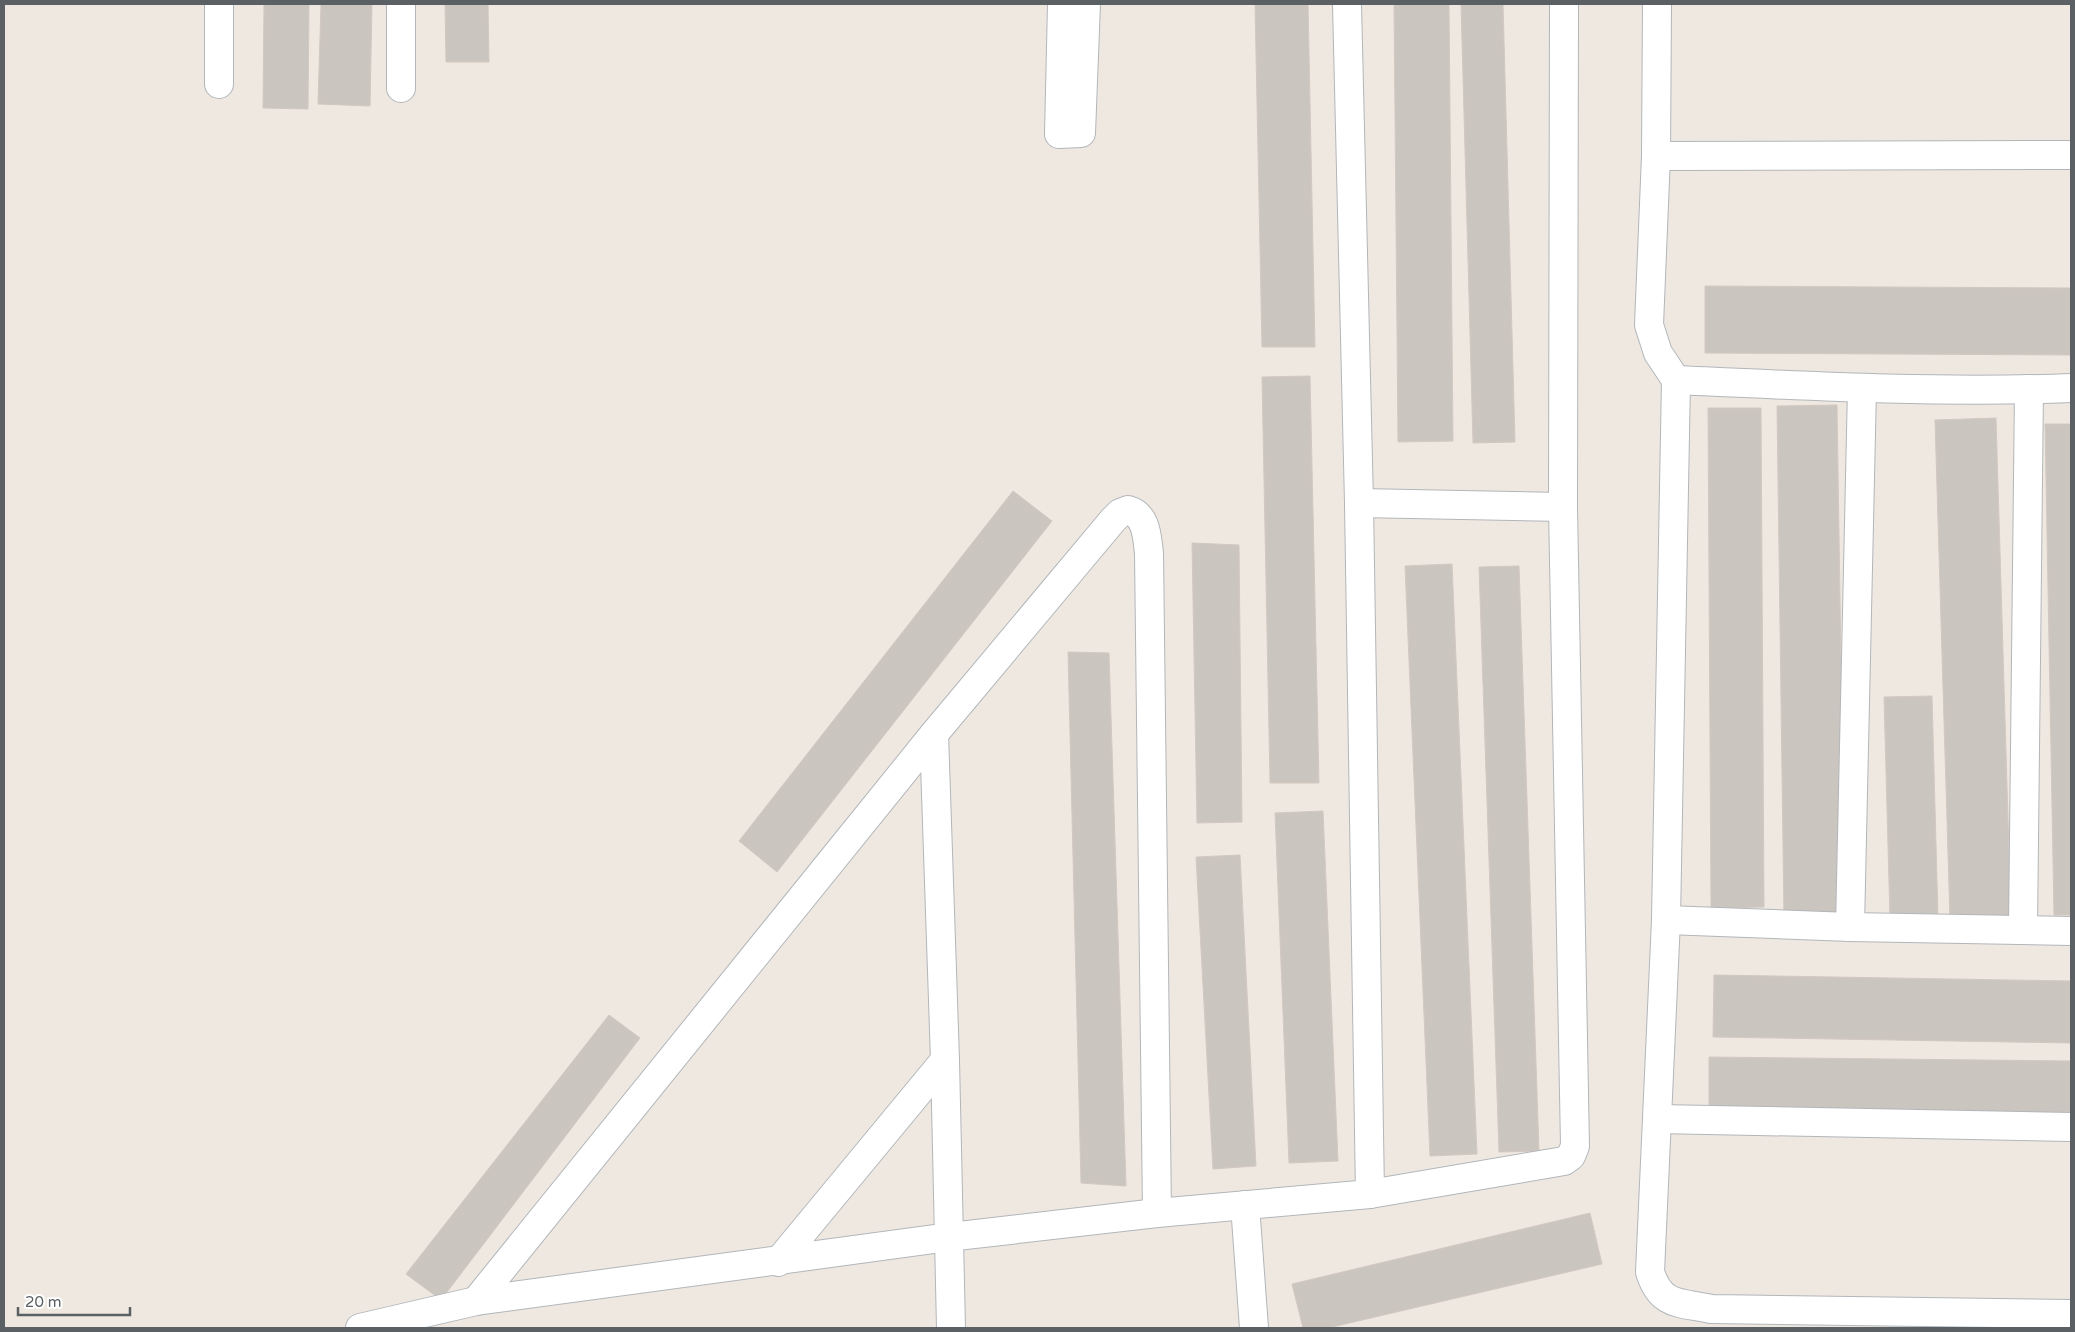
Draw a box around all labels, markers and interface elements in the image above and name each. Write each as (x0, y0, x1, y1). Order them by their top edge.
scale bar (18, 1284, 130, 1316)
text: 20 m (25, 1293, 62, 1311)

